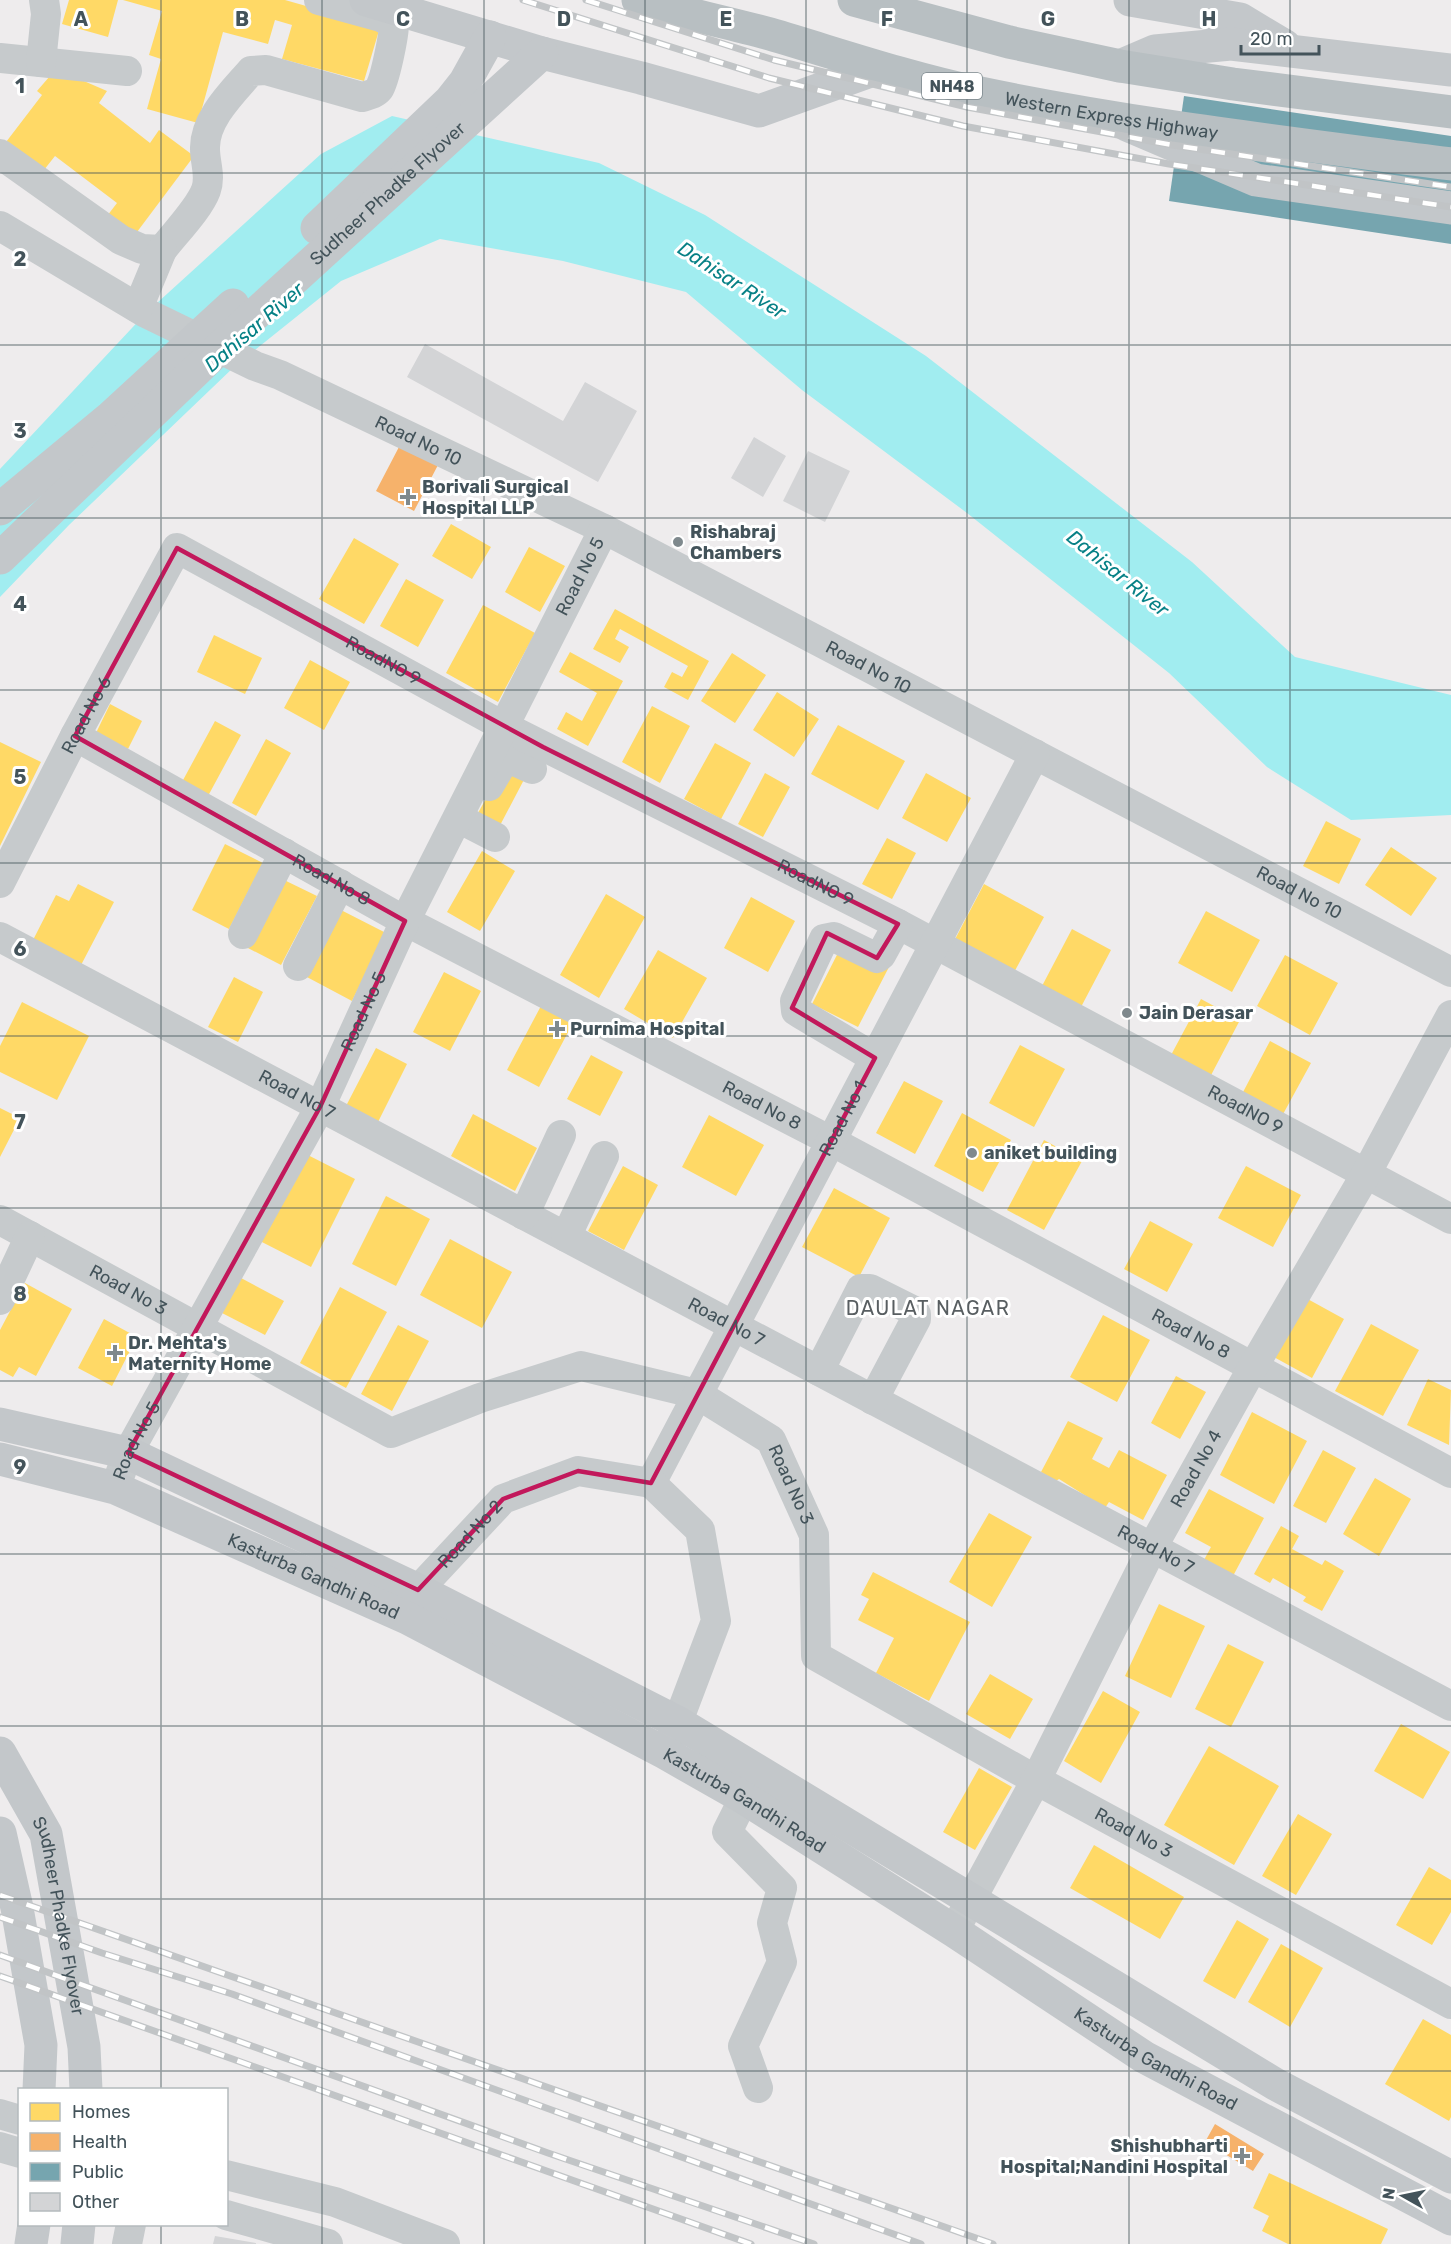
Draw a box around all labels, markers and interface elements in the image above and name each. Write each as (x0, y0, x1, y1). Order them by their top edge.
text: A (74, 7, 89, 31)
text: B (235, 7, 249, 31)
text: C (396, 7, 410, 31)
text: D (557, 7, 571, 31)
text: E (720, 7, 732, 31)
text: F (881, 7, 893, 31)
text: G (1041, 7, 1055, 31)
text: H (1202, 7, 1216, 31)
scale bar (1241, 18, 1319, 56)
text: 20 m (1250, 28, 1292, 50)
road number: NH48 (922, 73, 982, 99)
text: 1 (15, 74, 25, 98)
street label: Western Express Highway (1003, 87, 1220, 144)
street label: Sudheer Phadke Flyover (305, 117, 470, 270)
water label: Dahisar River (673, 236, 792, 325)
text: 2 (14, 247, 27, 271)
water label: Dahisar River (199, 276, 310, 377)
street label: Road No 10 (371, 411, 465, 471)
text: 3 (13, 419, 27, 443)
place label: Borivali Surgical Hospital LLP (422, 476, 569, 519)
marker: Borivali Surgical Hospital LLP (399, 488, 417, 506)
place label: Rishabraj Chambers (690, 521, 782, 564)
water label: Dahisar River (1062, 525, 1175, 622)
street label: Road No 5 (551, 533, 609, 619)
marker: Rishabraj Chambers (671, 535, 685, 549)
text: 4 (13, 592, 27, 616)
street label: RoadNO 9 (342, 631, 425, 690)
street label: Road No 10 (822, 636, 915, 699)
street label: Road No 6 (57, 672, 116, 758)
text: 5 (14, 765, 27, 789)
street label: Road No 8 (289, 849, 374, 910)
street label: RoadNO 9 (774, 854, 857, 911)
street label: Road No 10 (1253, 861, 1346, 924)
text: 6 (13, 937, 27, 961)
street label: Road No 5 (336, 968, 391, 1055)
place label: Jain Derasar (1139, 1002, 1253, 1024)
marker: Jain Derasar (1120, 1006, 1134, 1020)
place label: Purnima Hospital (570, 1018, 725, 1040)
marker: Purnima Hospital (548, 1020, 566, 1038)
street label: Road No 7 (255, 1065, 339, 1124)
street label: Road No 8 (719, 1076, 805, 1135)
street label: Road No 1 (814, 1077, 872, 1160)
street label: RoadNO 9 (1204, 1080, 1287, 1138)
text: 7 (14, 1110, 26, 1134)
place label: aniket building (984, 1142, 1117, 1164)
marker: aniket building (965, 1146, 979, 1160)
street label: Road No 3 (86, 1260, 171, 1320)
text: 8 (13, 1282, 27, 1306)
street label: Road No 7 (684, 1293, 768, 1351)
district label: DAULAT NAGAR (846, 1296, 1010, 1320)
street label: Road No 8 (1148, 1304, 1234, 1364)
place label: Dr. Mehta's Maternity Home (128, 1332, 272, 1375)
marker: Dr. Mehta's Maternity Home (106, 1344, 124, 1362)
street label: Road No 5 (108, 1398, 165, 1483)
street label: Road No 4 (1166, 1426, 1227, 1511)
street label: Road No 3 (763, 1441, 819, 1528)
text: 9 (14, 1455, 27, 1479)
street label: Road No 2 (433, 1496, 507, 1573)
street label: Road No 7 (1114, 1520, 1198, 1579)
street label: Kasturba Gandhi Road (224, 1529, 403, 1624)
street label: Kasturba Gandhi Road (659, 1743, 830, 1858)
street label: Road No 3 (1091, 1803, 1176, 1863)
street label: Sudheer Phadke Flyover (27, 1813, 89, 2017)
street label: Kasturba Gandhi Road (1070, 2003, 1241, 2115)
legend (18, 2088, 228, 2226)
text: Homes (72, 2101, 130, 2123)
text: Health (72, 2131, 127, 2153)
place label: Shishubharti Hospital;Nandini Hospital (1000, 2135, 1228, 2178)
marker: Shishubharti Hospital;Nandini Hospital (1233, 2147, 1251, 2165)
text: Public (72, 2161, 124, 2183)
north arrow (1373, 2166, 1433, 2226)
text: N (1378, 2187, 1399, 2201)
text: Other (72, 2191, 119, 2213)

